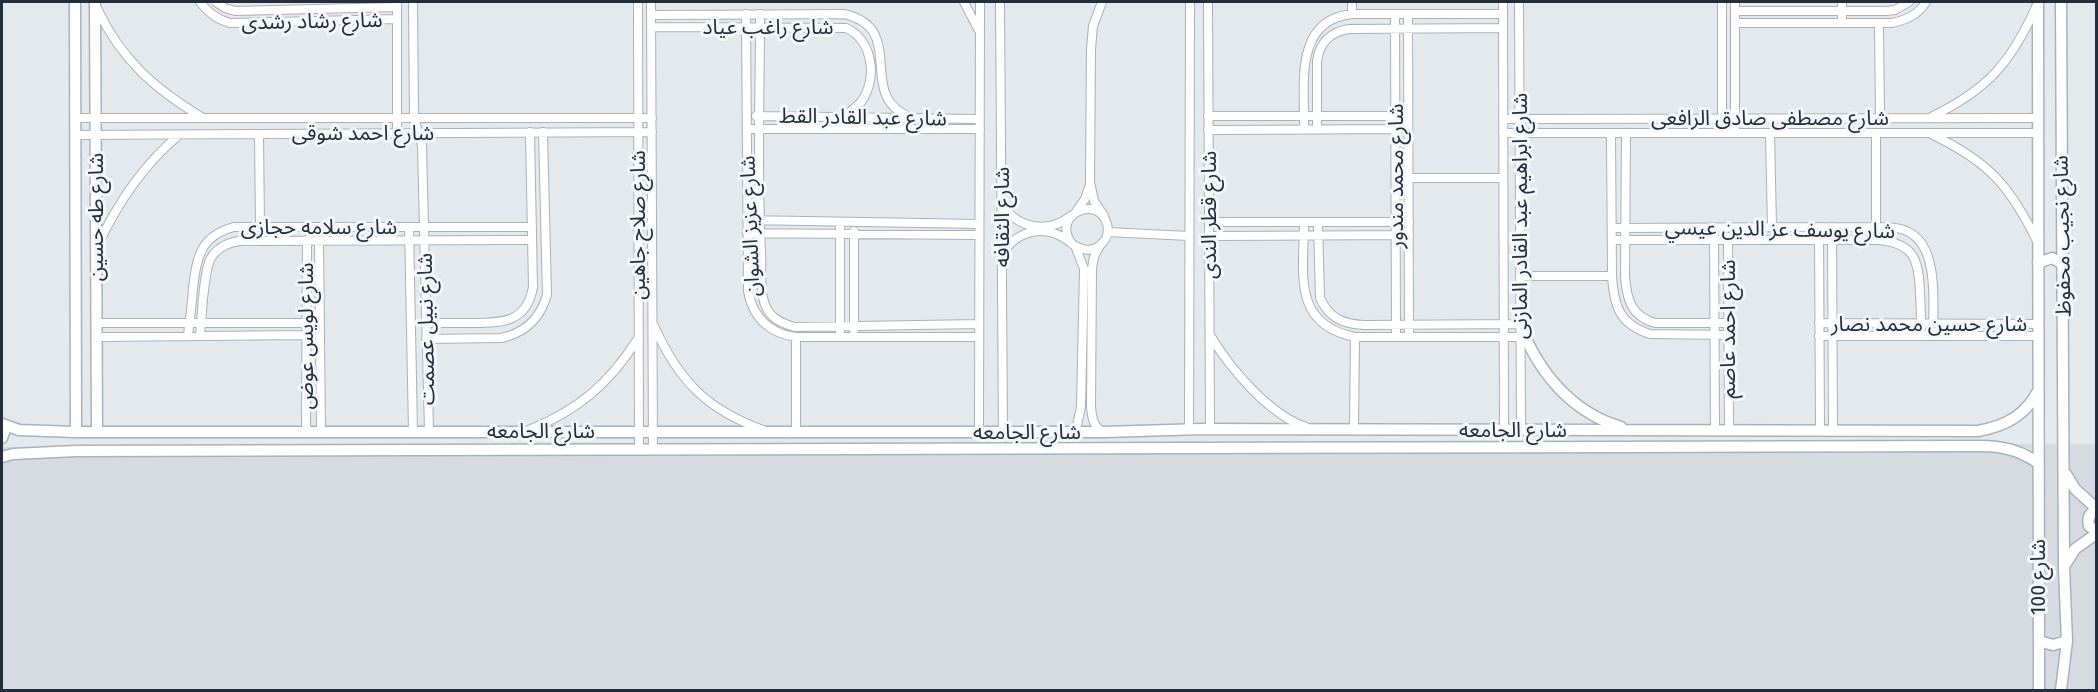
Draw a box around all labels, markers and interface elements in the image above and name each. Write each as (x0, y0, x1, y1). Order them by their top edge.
street label: شارع رشاد رشدى (241, 7, 383, 37)
street label: شارع راغب عياد (702, 14, 834, 42)
street label: شارع ابراهيم عبد القادر المازنى (1507, 93, 1535, 339)
street label: شارع عبد القادر القط (779, 103, 947, 133)
street label: شارع محمد مندور (1383, 103, 1411, 250)
street label: شارع مصطفى صادق الرافعى (1651, 105, 1889, 133)
street label: شارع احمد شوقى (292, 120, 434, 148)
street label: شارع صلاح جاهين (625, 150, 653, 300)
street label: شارع قطر الندى (1196, 151, 1224, 279)
street label: شارع طه حسين (83, 153, 111, 281)
street label: شارع عزيز الشوان (735, 155, 767, 297)
street label: شارع نجيب محفوظ (2048, 155, 2078, 317)
street label: شارع الثقافه (989, 167, 1017, 267)
street label: شارع سلامه حجازى (241, 214, 397, 242)
street label: شارع يوسف عز الدين عيسي (1665, 214, 1895, 247)
street label: شارع نبيل عصمت (412, 253, 442, 405)
street label: شارع احمد عاصم (1715, 260, 1743, 398)
street label: شارع لويس عوض (293, 263, 321, 410)
street label: شارع حسين محمد نصار (1830, 311, 2027, 339)
street label: شارع الجامعه (1459, 417, 1567, 445)
street label: شارع الجامعه (487, 418, 595, 446)
street label: شارع الجامعه (973, 419, 1081, 447)
street label: شارع 100 (2025, 539, 2053, 615)

